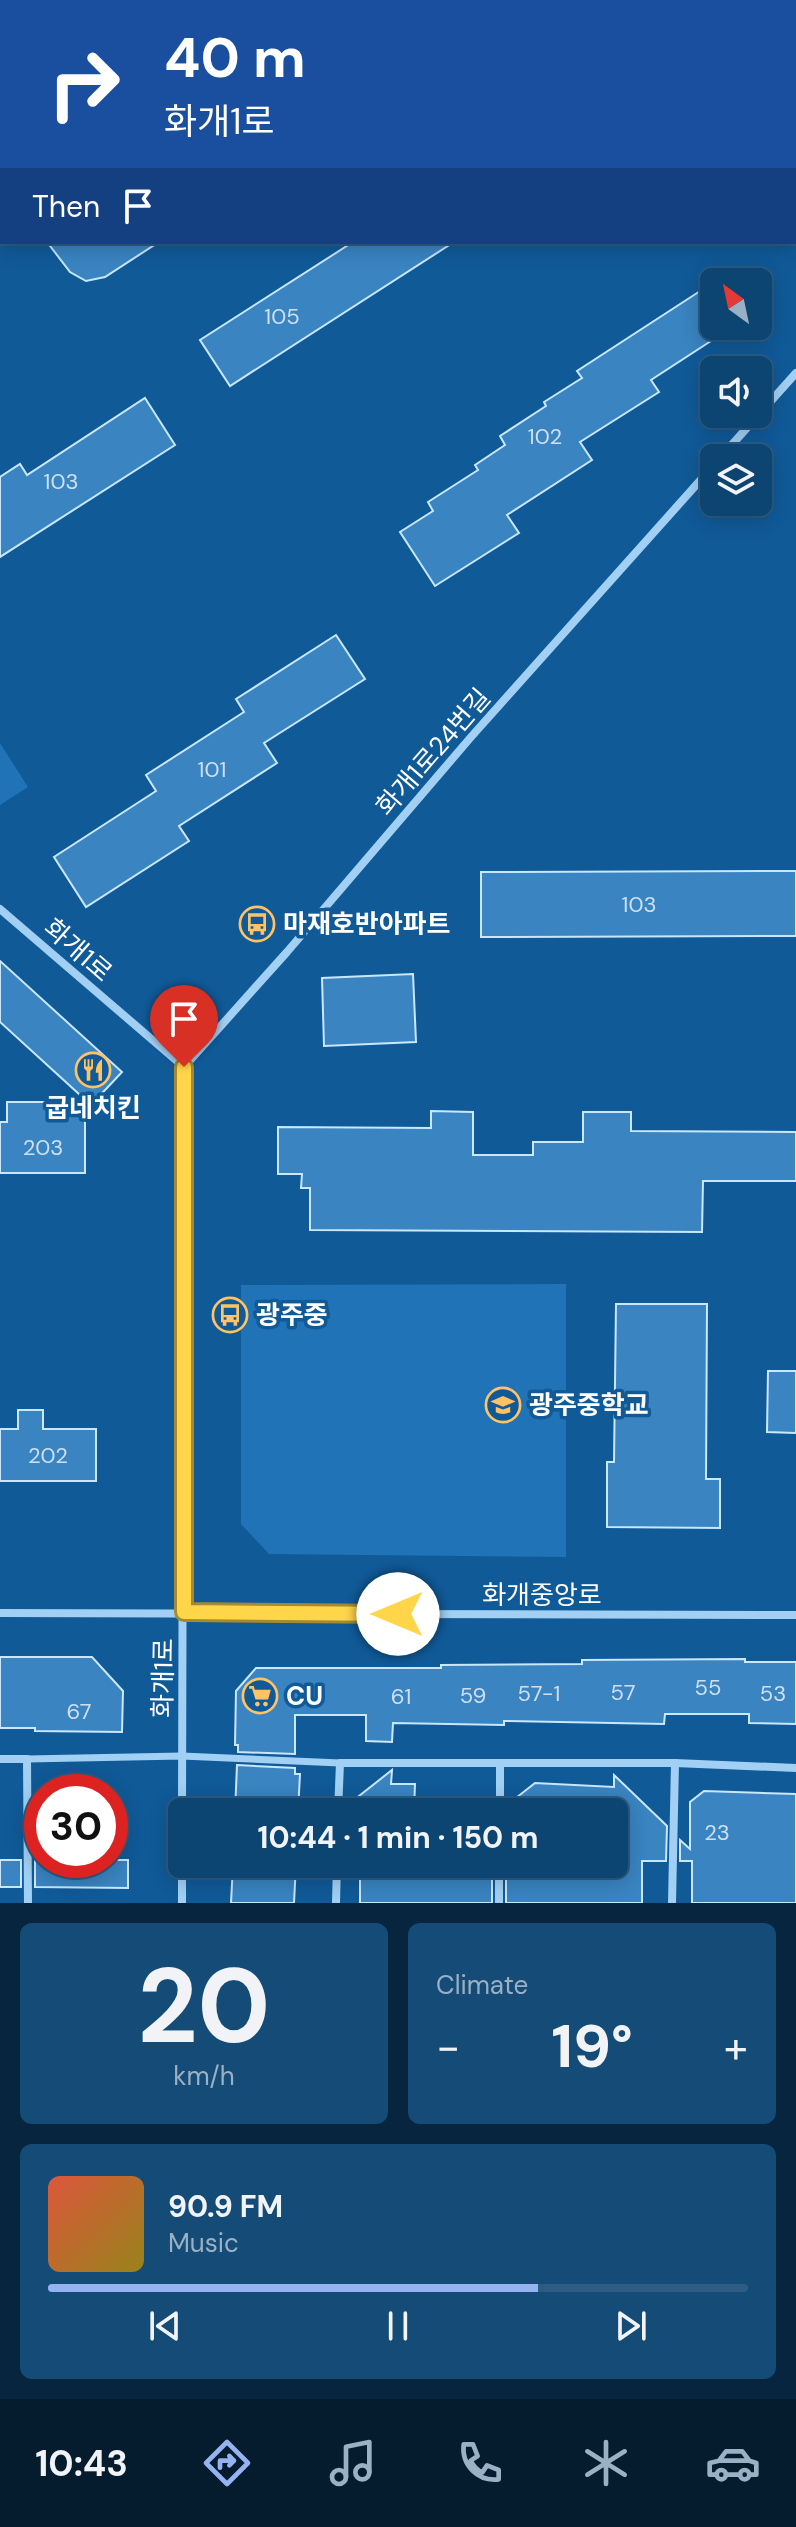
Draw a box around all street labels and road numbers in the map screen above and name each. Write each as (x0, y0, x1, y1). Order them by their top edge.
street label: 화개1로24번길 (368, 681, 498, 823)
street label: 화개1로 (37, 911, 119, 989)
street label: 화개중앙로 (482, 1578, 602, 1612)
street label: 화개1로 (145, 1638, 181, 1718)

